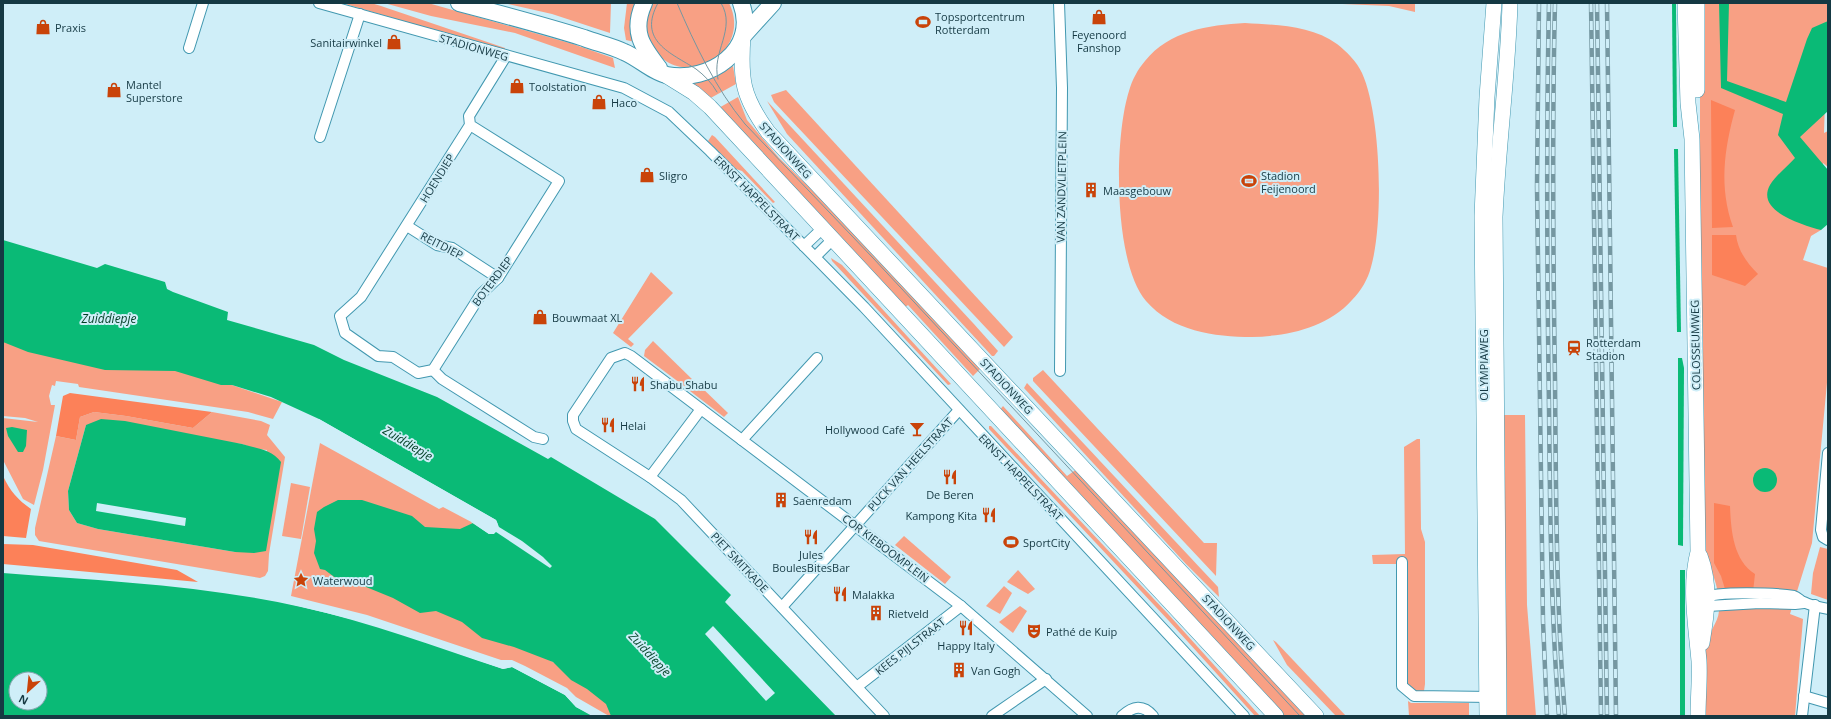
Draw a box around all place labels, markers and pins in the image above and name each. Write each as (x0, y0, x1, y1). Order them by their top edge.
shop icon: Feyenoord Fanshop (1090, 8, 1108, 26)
place label: Topsportcentrum Rotterdam (935, 9, 1025, 37)
sports icon: Topsportcentrum Rotterdam (914, 13, 932, 31)
shop icon: Praxis (34, 18, 52, 36)
place label: Praxis (55, 20, 86, 35)
place label: Feyenoord Fanshop (1072, 27, 1126, 55)
shop icon: Sanitairwinkel (385, 33, 403, 51)
place label: Sanitairwinkel (310, 35, 382, 50)
place label: Mantel Superstore (126, 77, 183, 105)
shop icon: Toolstation (508, 77, 526, 95)
place label: Toolstation (529, 79, 586, 94)
shop icon: Mantel Superstore (105, 81, 123, 99)
shop icon: Haco (590, 93, 608, 111)
place label: Haco (611, 95, 637, 110)
shop icon: Sligro (638, 166, 656, 184)
place label: Sligro (659, 168, 688, 183)
place label: Stadion Feijenoord (1261, 168, 1316, 196)
sports icon: Stadion Feijenoord (1240, 172, 1258, 190)
building icon: Maasgebouw (1082, 181, 1100, 199)
place label: Maasgebouw (1103, 183, 1172, 198)
shop icon: Bouwmaat XL (531, 308, 549, 326)
place label: Bouwmaat XL (552, 310, 623, 325)
place label: Rotterdam Stadion (1586, 335, 1641, 363)
station icon: Rotterdam Stadion (1565, 339, 1583, 357)
restaurant icon: Shabu Shabu (629, 375, 647, 393)
place label: Shabu Shabu (650, 377, 718, 392)
restaurant icon: Helai (599, 416, 617, 434)
place label: Helai (620, 418, 646, 433)
bar icon: Hollywood Café (908, 420, 926, 438)
place label: Hollywood Café (825, 422, 905, 437)
restaurant icon: De Beren (941, 468, 959, 486)
place label: De Beren (926, 487, 974, 502)
building icon: Saenredam (772, 491, 790, 509)
place label: Saenredam (793, 493, 852, 508)
restaurant icon: Kampong Kita (980, 506, 998, 524)
place label: Kampong Kita (906, 508, 977, 523)
restaurant icon: Jules BoulesBitesBar (802, 528, 820, 546)
sports icon: SportCity (1002, 533, 1020, 551)
place label: SportCity (1023, 535, 1070, 550)
place label: Jules BoulesBitesBar (772, 547, 850, 575)
place icon: Waterwoud (292, 571, 310, 589)
place label: Waterwoud (313, 573, 372, 588)
restaurant icon: Malakka (831, 585, 849, 603)
place label: Malakka (852, 587, 895, 602)
building icon: Rietveld (867, 604, 885, 622)
place label: Rietveld (888, 606, 929, 621)
restaurant icon: Happy Italy (957, 619, 975, 637)
theatre icon: Pathé de Kuip (1025, 622, 1043, 640)
place label: Pathé de Kuip (1046, 624, 1117, 639)
place label: Happy Italy (937, 638, 995, 653)
building icon: Van Gogh (950, 661, 968, 679)
place label: Van Gogh (971, 663, 1021, 678)

